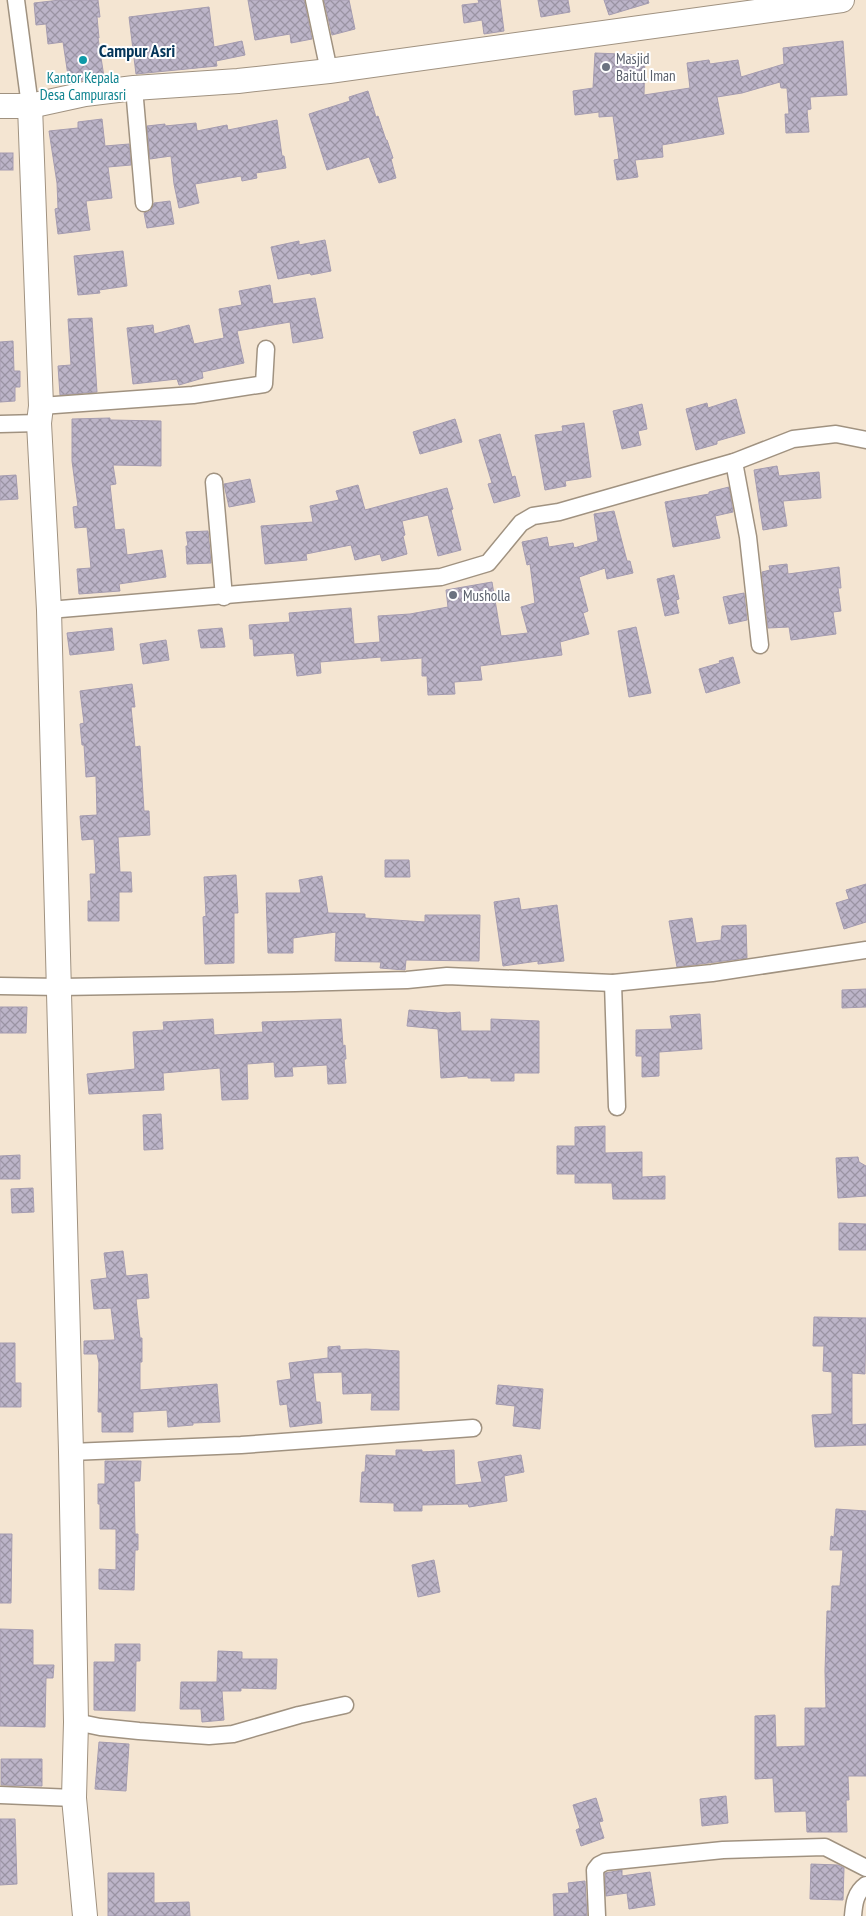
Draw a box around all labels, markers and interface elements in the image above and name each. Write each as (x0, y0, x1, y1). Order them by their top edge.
district label: Campur Asri (99, 39, 175, 62)
place label: Masjid Baitul Iman (616, 49, 675, 85)
marker: Kantor Kepala Desa Campurasri (77, 54, 89, 66)
marker: Masjid Baitul Iman (600, 61, 612, 73)
place label: Kantor Kepala Desa Campurasri (40, 68, 126, 104)
place label: Musholla (463, 586, 510, 605)
marker: Musholla (447, 589, 459, 601)

